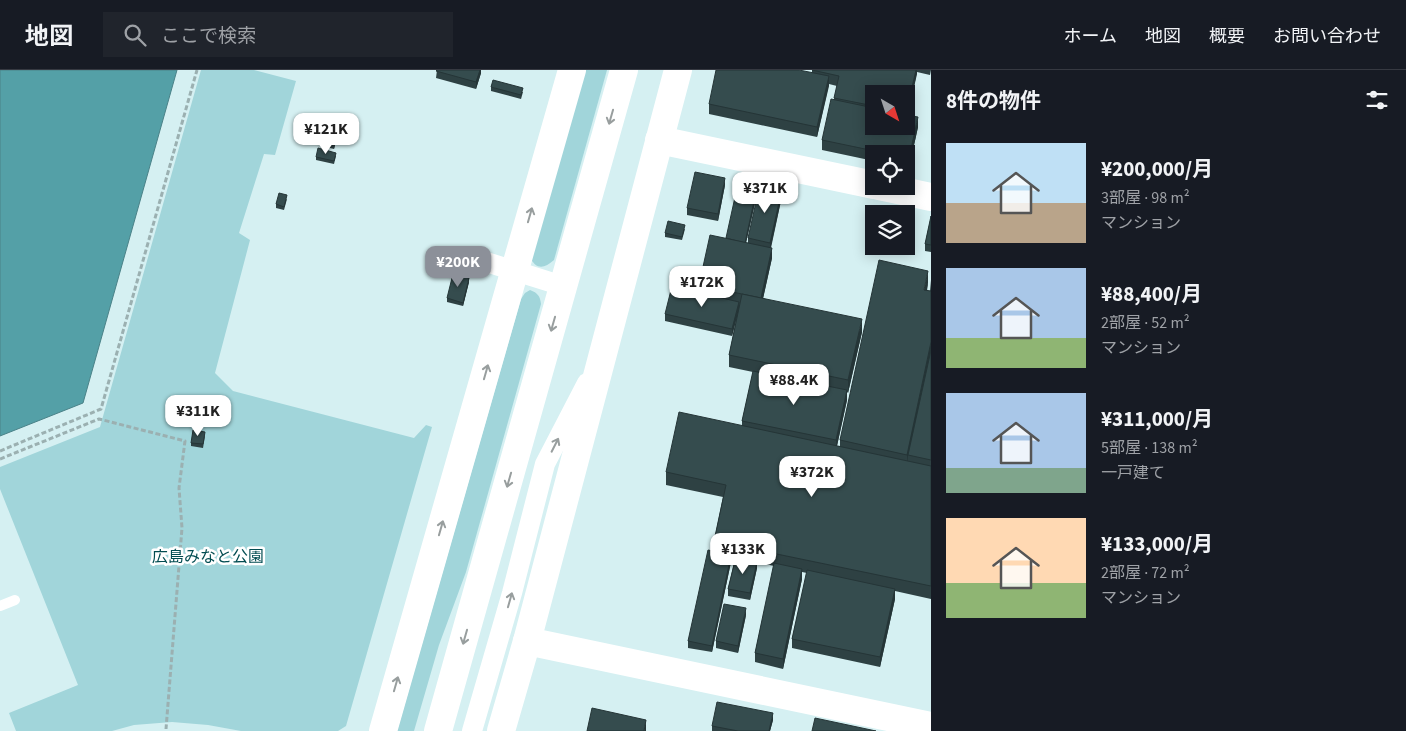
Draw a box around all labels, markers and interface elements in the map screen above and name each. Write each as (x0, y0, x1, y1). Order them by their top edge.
search box (103, 12, 453, 57)
text: 地図 (25, 19, 73, 54)
icon: search (121, 21, 149, 49)
text: ここで検索 (161, 23, 256, 50)
text: ホーム (1064, 24, 1117, 49)
text: 地図 (1145, 24, 1181, 49)
text: 概要 (1209, 24, 1245, 49)
text: お問い合わせ (1273, 24, 1381, 49)
north arrow (865, 85, 915, 135)
map controls (865, 85, 915, 255)
text: 8件の物件 (946, 86, 1041, 116)
icon: filters (1363, 86, 1391, 114)
one-way arrow (606, 108, 615, 124)
pin: ¥121K (291, 112, 361, 155)
text: ¥121K (304, 118, 348, 140)
button: locate (865, 145, 915, 195)
text: ¥200,000/月 (1101, 154, 1213, 184)
icon: home (986, 163, 1046, 223)
pin: ¥371K (730, 172, 800, 214)
text: ¥371K (743, 177, 787, 199)
text: 3部屋 · 98 m² (1101, 187, 1190, 209)
button: layers (865, 205, 915, 255)
one-way arrow (526, 208, 536, 224)
text: マンション (1101, 212, 1181, 234)
pin: ¥200K (423, 246, 493, 288)
text: ¥200K (436, 251, 480, 273)
pin: ¥172K (667, 266, 737, 308)
text: ¥172K (680, 271, 724, 293)
text: ¥88,400/月 (1101, 279, 1202, 309)
icon: home (986, 288, 1046, 348)
text: 2部屋 · 52 m² (1101, 312, 1190, 334)
one-way arrow (547, 315, 557, 331)
text: マンション (1101, 337, 1181, 359)
one-way arrow (481, 364, 491, 380)
pin: ¥88.4K (753, 364, 835, 406)
text: ¥88.4K (770, 369, 818, 391)
pin: ¥311K (163, 394, 233, 437)
text: ¥311K (176, 400, 220, 422)
text: ¥311,000/月 (1101, 404, 1213, 434)
icon: home (986, 413, 1046, 473)
one-way arrow (550, 437, 560, 452)
text: 5部屋 · 138 m² (1101, 437, 1198, 459)
pin: ¥372K (777, 456, 847, 498)
text: ¥372K (790, 461, 834, 483)
text: 一戸建て (1101, 462, 1165, 484)
one-way arrow (503, 472, 513, 488)
one-way arrow (436, 520, 446, 536)
text: ¥133,000/月 (1101, 529, 1213, 559)
pin: ¥133K (708, 532, 778, 575)
text: ¥133K (721, 538, 765, 560)
icon: home (986, 538, 1046, 598)
park label: 広島みなと公園 (152, 546, 264, 568)
text: 2部屋 · 72 m² (1101, 562, 1190, 584)
text: マンション (1101, 587, 1181, 609)
one-way arrow (505, 592, 515, 608)
one-way arrow (459, 628, 469, 644)
one-way arrow (392, 677, 402, 693)

